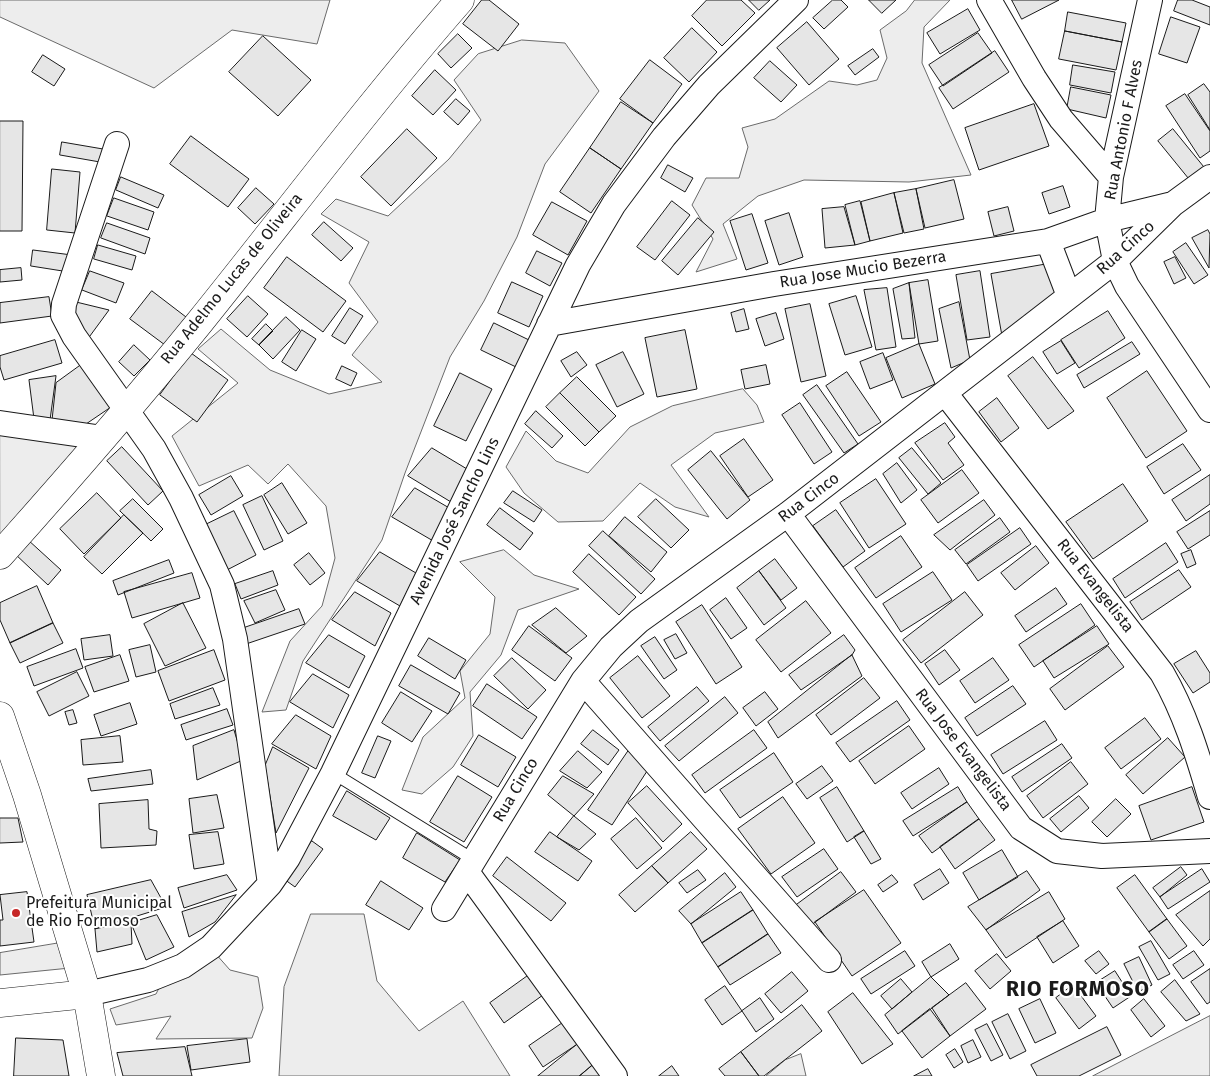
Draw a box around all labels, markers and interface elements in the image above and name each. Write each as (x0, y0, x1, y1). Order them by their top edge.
street label: Rua Antonio F Alves (1101, 58, 1147, 202)
street label: Rua Adelmo Lucas de Oliveira (157, 190, 307, 368)
street label: Rua Cinco (1093, 217, 1159, 279)
street label: Rua Jose Mucio Bezerra (778, 247, 948, 293)
street label: Avenida José Sancho Lins (406, 434, 504, 608)
street label: Rua Cinco (775, 469, 843, 527)
street label: Rua Evangelista (1052, 535, 1138, 637)
street label: Rua Jose Evangelista (911, 685, 1015, 815)
street label: Rua Cinco (489, 754, 543, 826)
place label: Prefeitura Municipal de Rio Formoso (26, 894, 172, 932)
marker: Prefeitura Municipal de Rio Formoso (10, 907, 22, 919)
district label: RIO FORMOSO (1005, 977, 1151, 1003)

